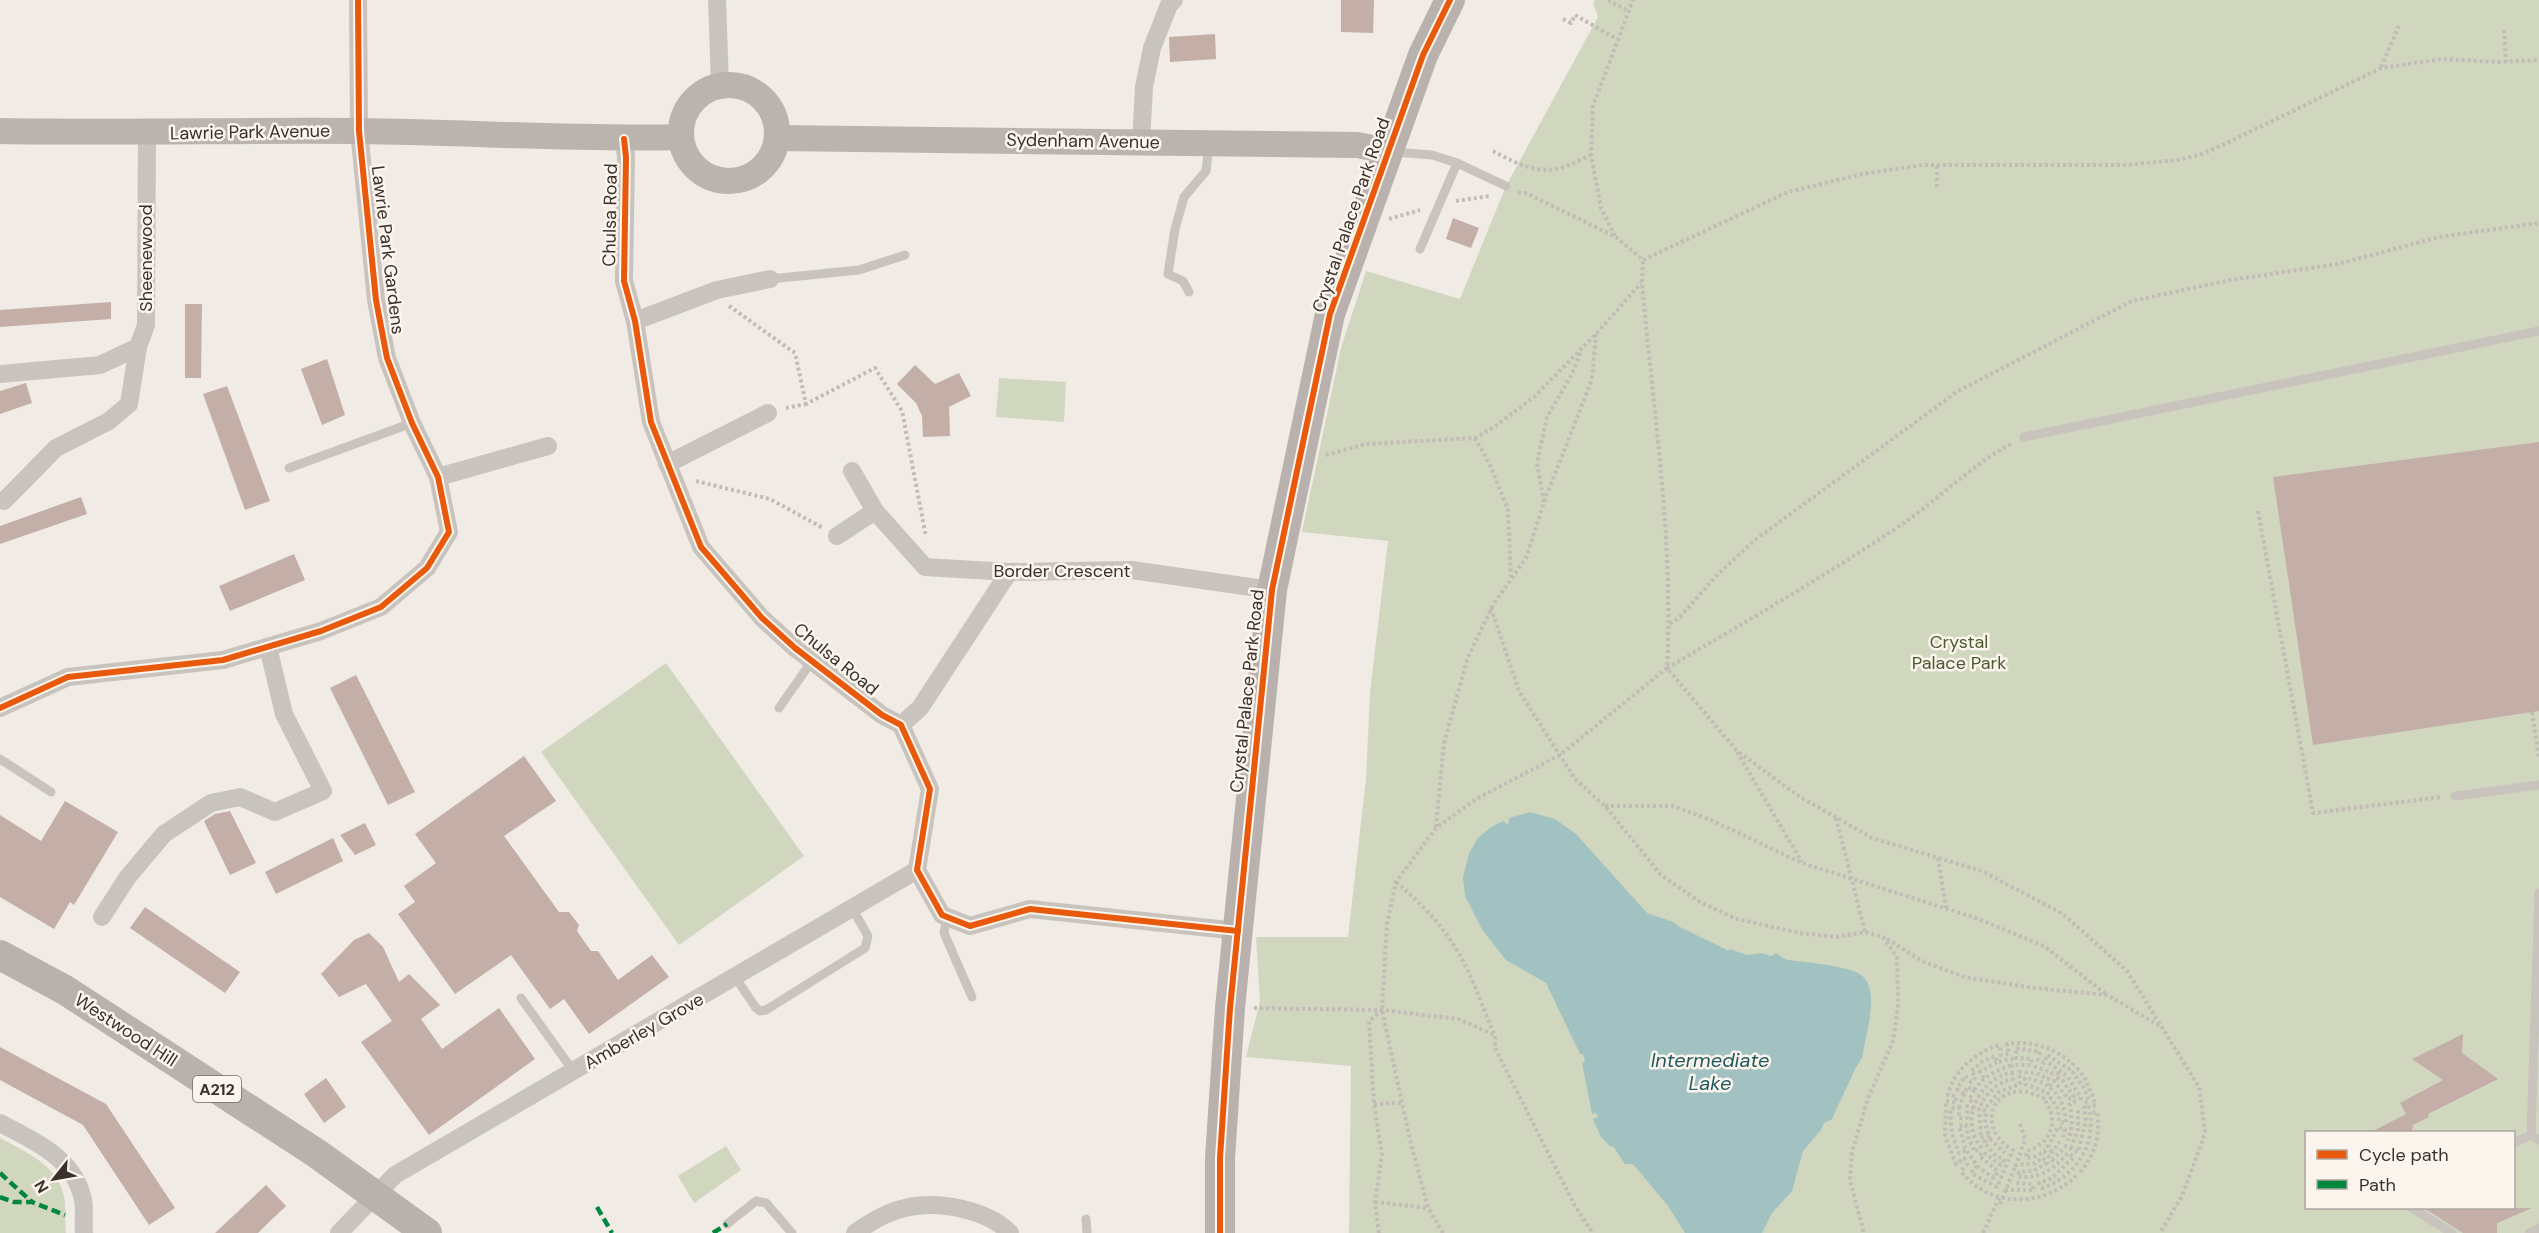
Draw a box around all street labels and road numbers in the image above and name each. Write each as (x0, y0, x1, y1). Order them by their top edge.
street label: Crystal Palace Park Road (1306, 114, 1396, 316)
street label: Lawrie Park Avenue (170, 119, 330, 145)
street label: Sydenham Avenue (1006, 128, 1160, 154)
street label: Chulsa Road (597, 163, 623, 267)
street label: Lawrie Park Gardens (366, 164, 410, 336)
street label: Sheenewood (134, 204, 158, 312)
street label: Border Crescent (993, 559, 1131, 583)
street label: Crystal Palace Park Road (1224, 588, 1270, 794)
street label: Chulsa Road (788, 617, 884, 701)
street label: Amberley Grove (580, 987, 708, 1075)
street label: Westwood Hill (70, 988, 182, 1072)
road number: A212 (193, 1076, 241, 1102)

